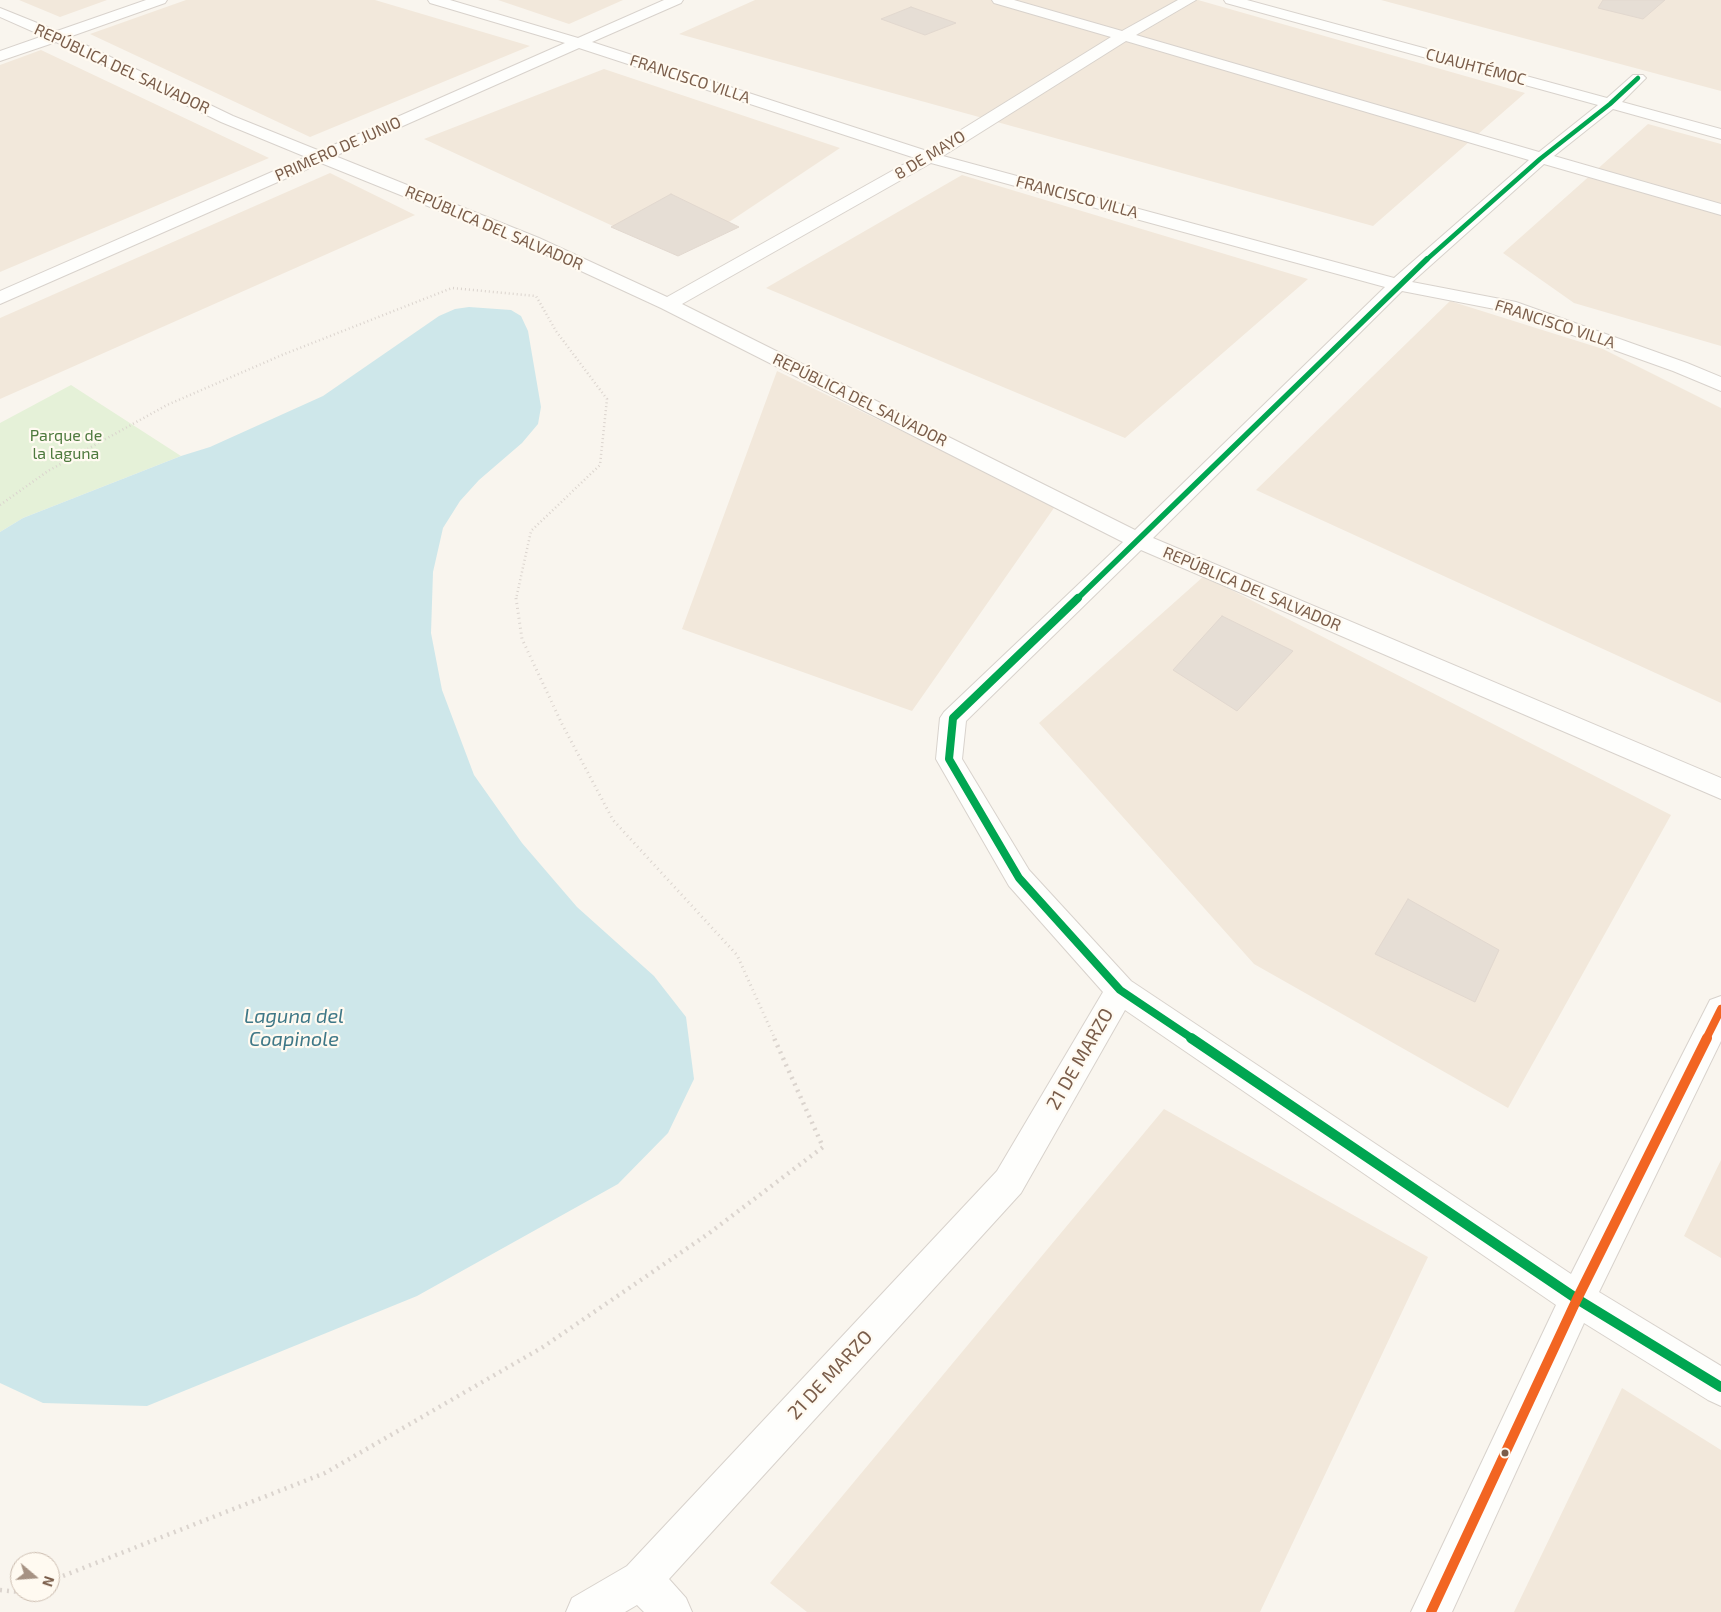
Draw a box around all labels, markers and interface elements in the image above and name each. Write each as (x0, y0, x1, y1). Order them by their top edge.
street label: REPÚBLICA DEL SALVADOR (31, 20, 213, 118)
street label: CUAUHTÉMOC (1424, 44, 1528, 90)
street label: FRANCISCO VILLA (627, 50, 753, 108)
street label: PRIMERO DE JUNIO (272, 113, 404, 185)
street label: 8 DE MAYO (891, 126, 969, 184)
street label: FRANCISCO VILLA (1014, 171, 1140, 223)
street label: REPÚBLICA DEL SALVADOR (402, 182, 586, 274)
street label: FRANCISCO VILLA (1492, 295, 1618, 353)
street label: REPÚBLICA DEL SALVADOR (770, 349, 950, 451)
park label: Parque de la laguna (30, 426, 102, 464)
street label: REPÚBLICA DEL SALVADOR (1160, 543, 1344, 635)
water label: Laguna del Coapinole (244, 1004, 344, 1051)
street label: 21 DE MARZO (1042, 1004, 1118, 1114)
street label: 21 DE MARZO (783, 1326, 877, 1424)
unlabelled marker (1500, 1448, 1510, 1458)
north arrow (10, 1552, 60, 1602)
text: N (39, 1574, 58, 1589)

